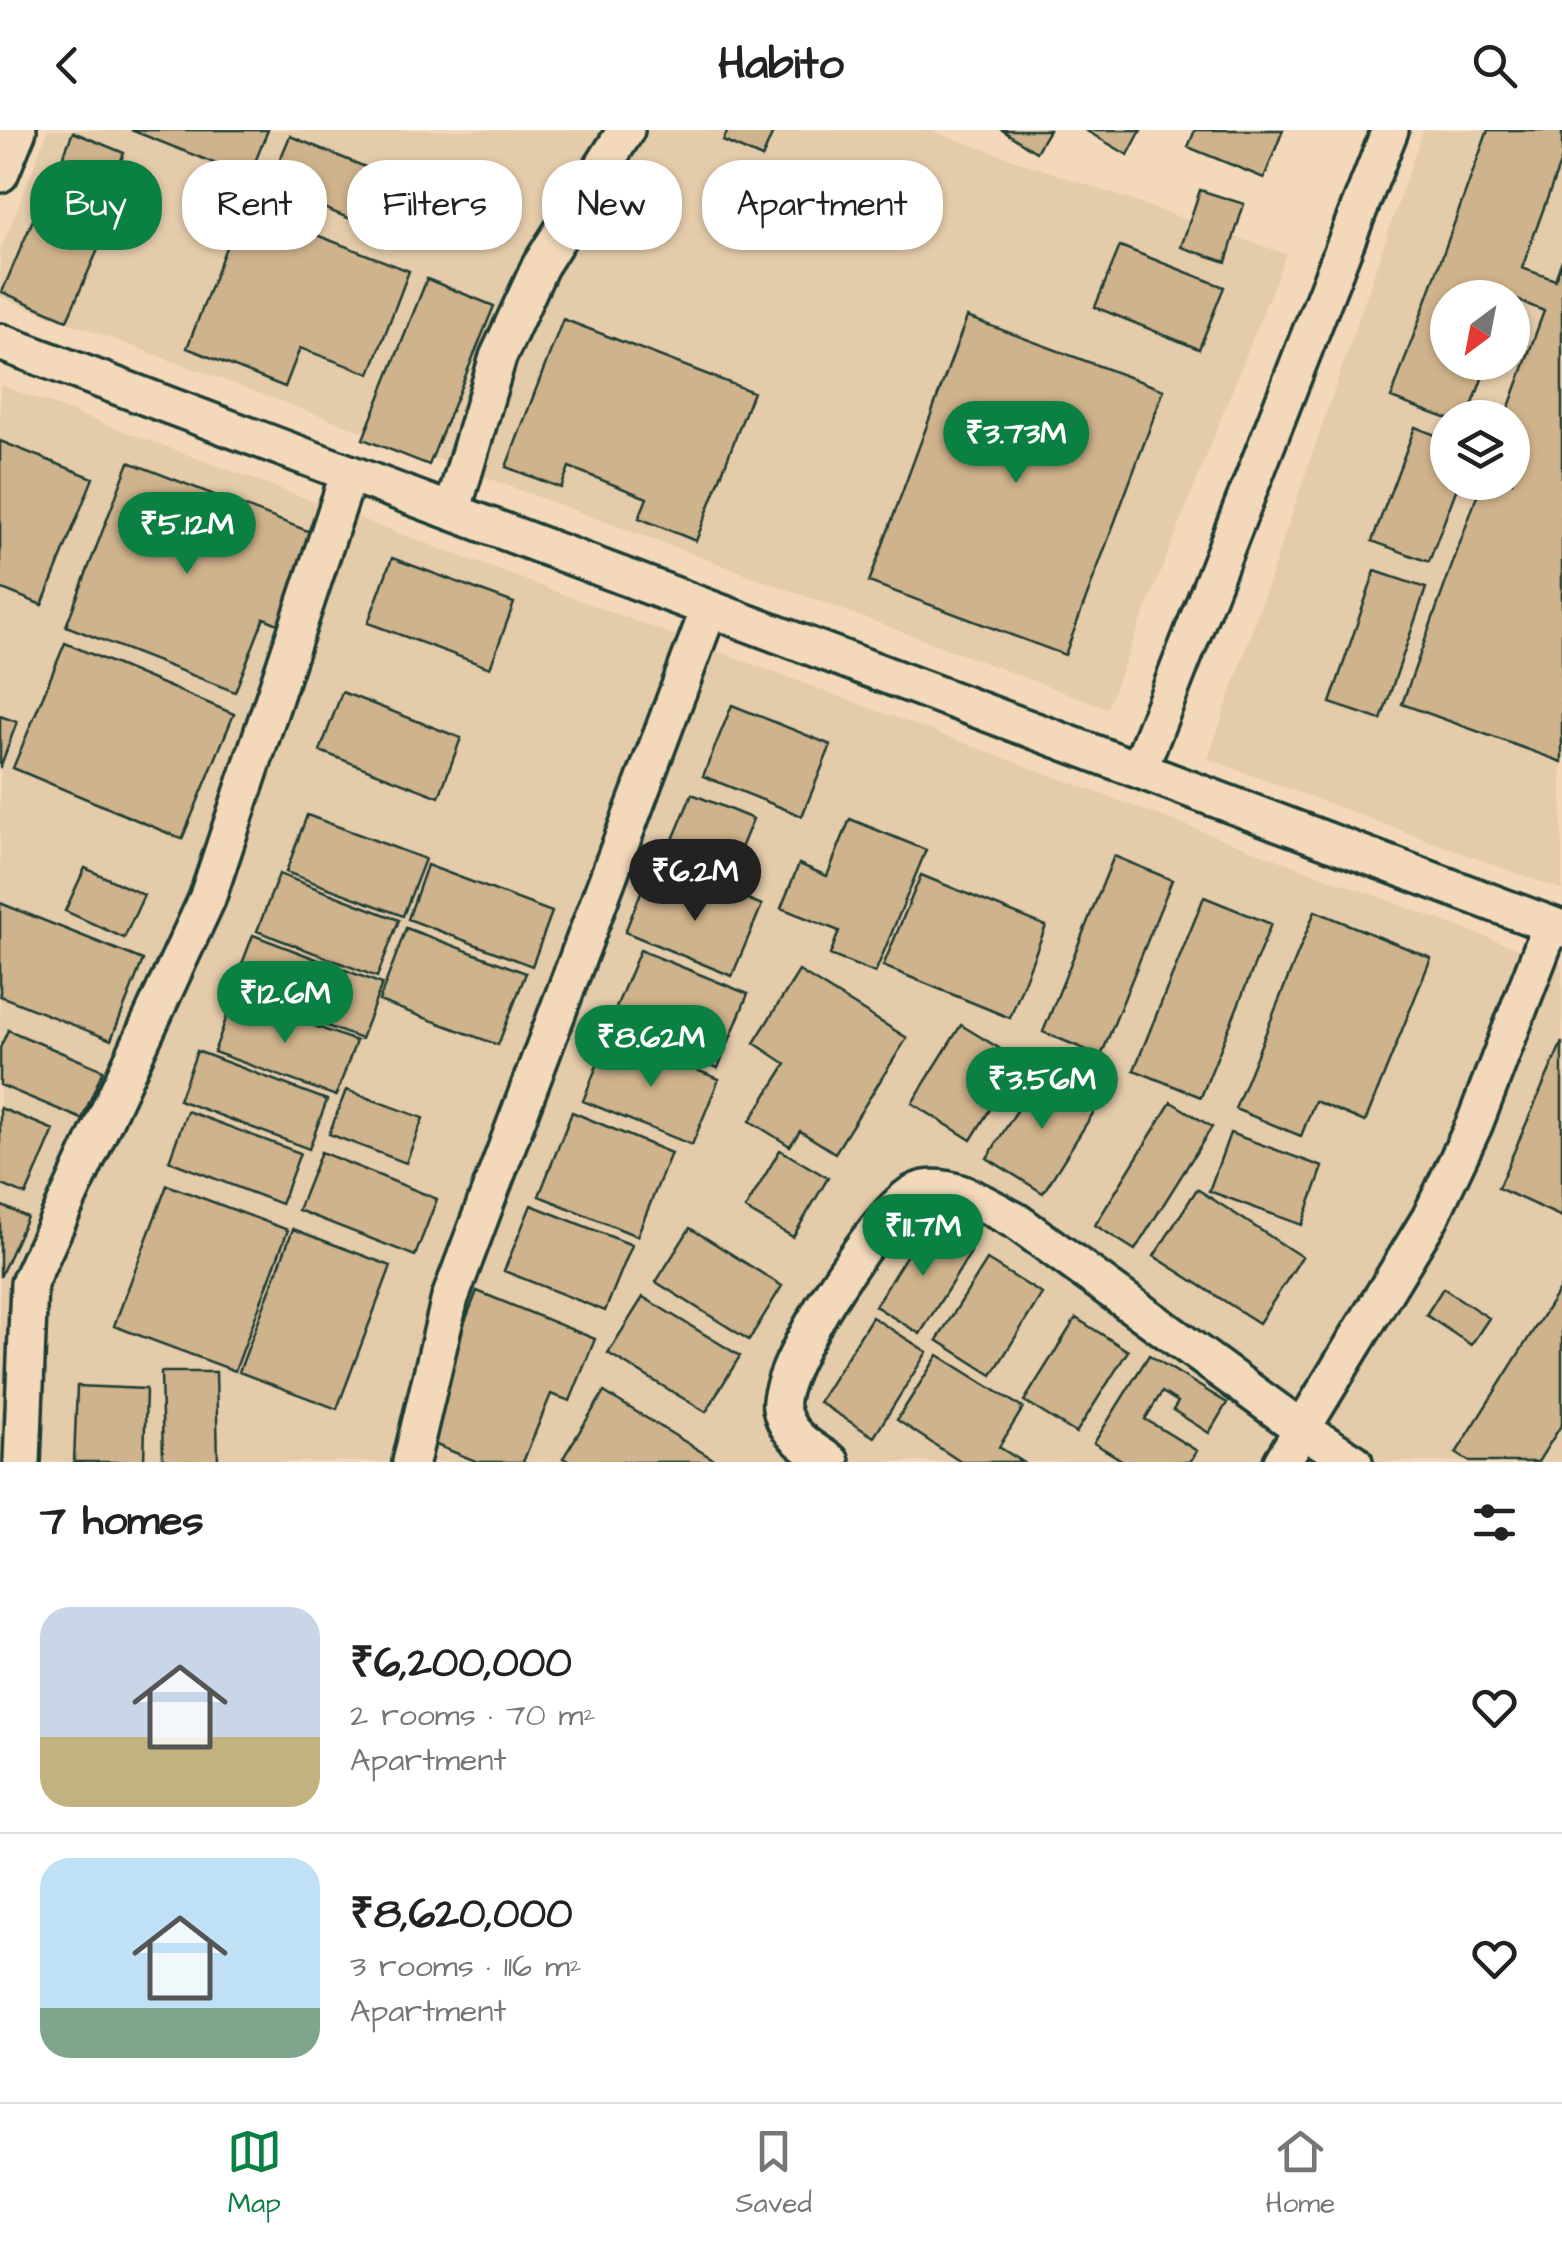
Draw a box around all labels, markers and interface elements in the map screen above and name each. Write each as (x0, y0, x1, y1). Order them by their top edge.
text: Habito (718, 34, 844, 96)
icon: back (40, 38, 95, 93)
icon: search (1467, 38, 1522, 93)
chip: Buy (30, 160, 162, 250)
chip: Rent (182, 160, 327, 250)
chip: Filters (347, 160, 522, 250)
chip: New (542, 160, 682, 250)
chip: Apartment (702, 160, 943, 250)
north arrow (1430, 280, 1530, 380)
map controls (1430, 280, 1530, 500)
button: layers (1430, 400, 1530, 500)
pin: ₹3.73M (935, 401, 1097, 486)
text: ₹3.73M (965, 411, 1067, 456)
pin: ₹5.12M (106, 492, 268, 577)
text: ₹5.12M (140, 502, 234, 547)
pin: ₹6.2M (625, 839, 765, 924)
text: ₹6.2M (651, 849, 739, 894)
pin: ₹12.6M (204, 961, 366, 1046)
text: ₹12.6M (239, 971, 331, 1016)
pin: ₹8.62M (570, 1005, 732, 1090)
text: ₹8.62M (597, 1015, 705, 1060)
pin: ₹3.56M (961, 1047, 1123, 1132)
text: ₹3.56M (988, 1057, 1096, 1102)
pin: ₹11.7M (842, 1194, 1004, 1279)
text: ₹11.7M (884, 1204, 962, 1249)
text: 7 homes (40, 1493, 204, 1551)
icon: filters (1467, 1495, 1522, 1550)
text: ₹6,200,000 (350, 1635, 572, 1693)
icon: home (120, 1647, 240, 1767)
icon: heart (1467, 1680, 1522, 1735)
text: 2 rooms · 70 m² (350, 1693, 595, 1738)
text: Apartment (350, 1738, 506, 1783)
text: ₹8,620,000 (350, 1886, 573, 1944)
icon: home (120, 1898, 240, 2018)
icon: heart (1467, 1931, 1522, 1986)
text: 3 rooms · 116 m² (350, 1944, 582, 1989)
text: Apartment (350, 1989, 506, 2034)
tab: Map (227, 2124, 282, 2223)
tab: Saved (736, 2124, 812, 2223)
tab: Home (1265, 2124, 1335, 2223)

